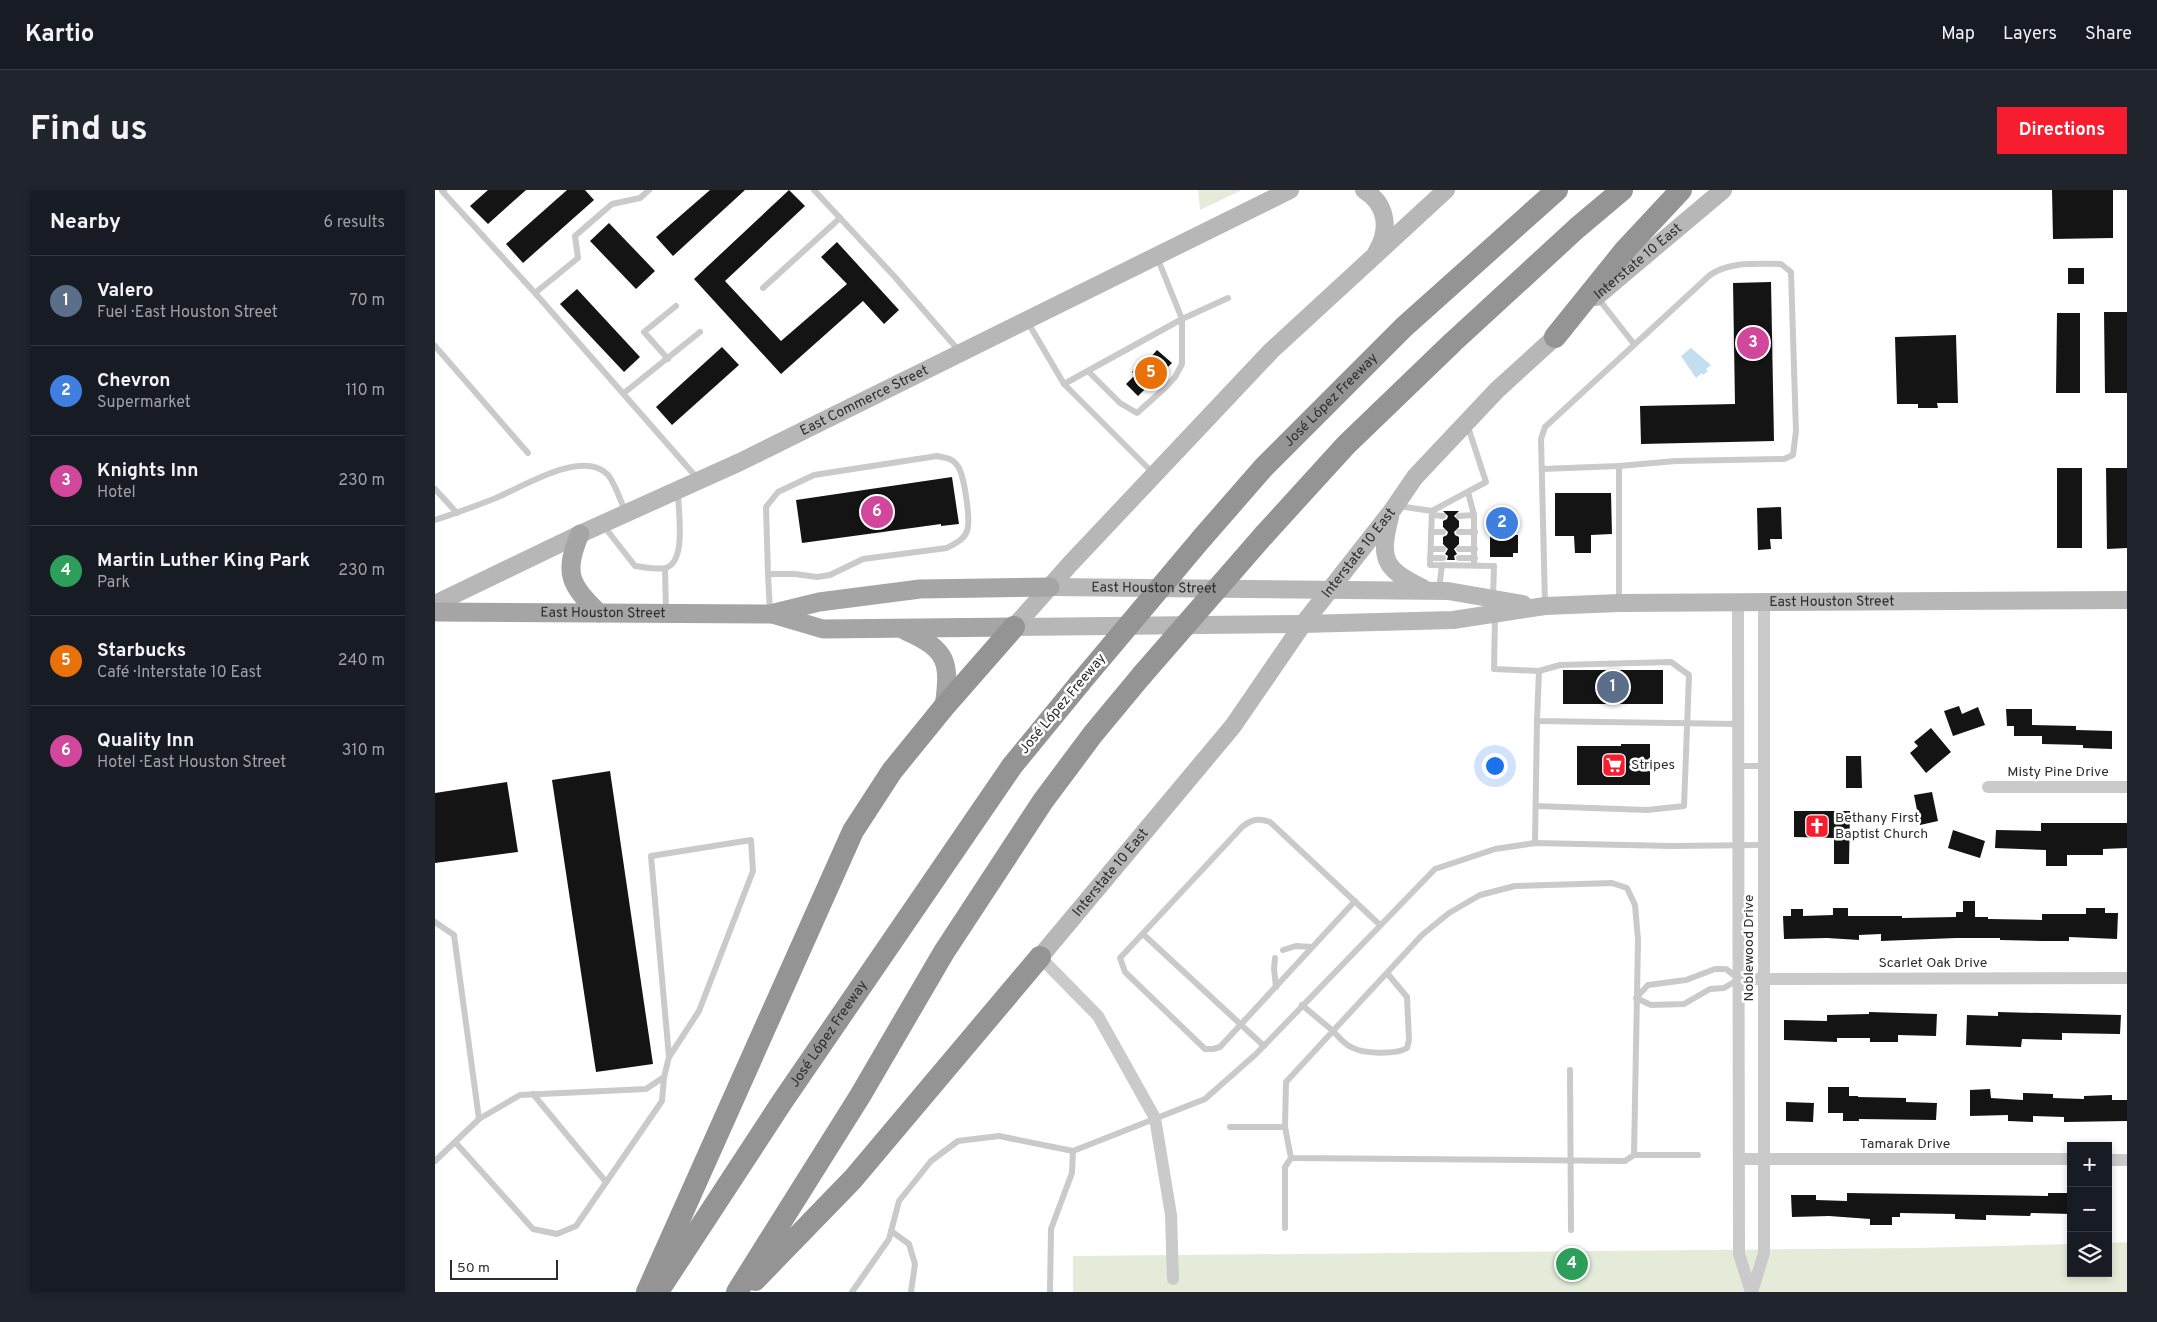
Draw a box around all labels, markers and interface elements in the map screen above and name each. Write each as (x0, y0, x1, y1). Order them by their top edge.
text: Kartio (25, 20, 94, 50)
text: Map (1941, 23, 1975, 46)
text: Layers (2003, 23, 2057, 46)
text: Share (2085, 23, 2132, 46)
button: Directions (1997, 107, 2127, 154)
text: Find us (30, 108, 148, 152)
text: Nearby (50, 209, 121, 236)
text: 6 results (323, 213, 385, 233)
street label: Interstate 10 East (1591, 220, 1685, 303)
text: Valero (97, 279, 153, 303)
text: 1 (63, 291, 69, 311)
text: 70 m (350, 291, 385, 311)
text: Fuel · East Houston Street (97, 303, 278, 323)
pin: 3 (1737, 324, 1769, 362)
street label: José López Freeway (1280, 349, 1382, 451)
pin: 5 (1135, 354, 1167, 392)
street label: East Commerce Street (797, 362, 931, 439)
text: Chevron (97, 369, 171, 393)
text: 2 (61, 381, 71, 401)
text: 110 m (345, 381, 385, 401)
text: Supermarket (97, 393, 191, 413)
text: Knights Inn (97, 459, 199, 483)
text: 3 (61, 471, 71, 491)
text: 230 m (338, 471, 385, 491)
text: Hotel (97, 483, 136, 503)
pin: 6 (861, 493, 893, 531)
pin: 2 (1486, 504, 1518, 542)
street label: Interstate 10 East (1318, 505, 1399, 601)
text: Martin Luther King Park (97, 549, 310, 573)
text: 4 (61, 561, 71, 581)
text: 230 m (338, 561, 385, 581)
text: Park (97, 573, 130, 593)
street label: East Houston Street (1091, 579, 1217, 597)
street label: East Houston Street (1769, 593, 1895, 611)
street label: East Houston Street (540, 604, 666, 622)
text: Starbucks (97, 639, 186, 663)
street label: José López Freeway (1016, 650, 1110, 758)
text: 5 (61, 651, 71, 671)
text: 240 m (338, 651, 385, 671)
text: Café · Interstate 10 East (97, 663, 262, 683)
pin: 1 (1597, 668, 1629, 706)
text: Quality Inn (97, 729, 194, 753)
text: 6 (61, 741, 71, 761)
text: 310 m (342, 741, 385, 761)
supermarket icon: Stripes (1601, 752, 1627, 778)
text: Hotel · East Houston Street (97, 753, 286, 773)
your location (1482, 753, 1508, 779)
place label: Stripes (1631, 757, 1675, 774)
street label: Misty Pine Drive (2007, 764, 2109, 781)
place label: Bethany First Baptist Church (1835, 810, 1928, 843)
church icon: Bethany First Baptist Church (1804, 813, 1830, 839)
street label: Interstate 10 East (1069, 825, 1152, 920)
street label: Noblewood Drive (1741, 895, 1758, 1001)
street label: Scarlet Oak Drive (1879, 955, 1987, 972)
street label: José López Freeway (786, 977, 871, 1091)
street label: Tamarak Drive (1860, 1136, 1950, 1153)
map controls (2067, 1142, 2112, 1277)
button: + (2067, 1142, 2112, 1187)
button: − (2067, 1187, 2112, 1232)
button: layers (2067, 1232, 2112, 1277)
pin: 4 (1556, 1245, 1588, 1283)
scale bar (450, 1257, 557, 1280)
text: 50 m (457, 1260, 490, 1277)

